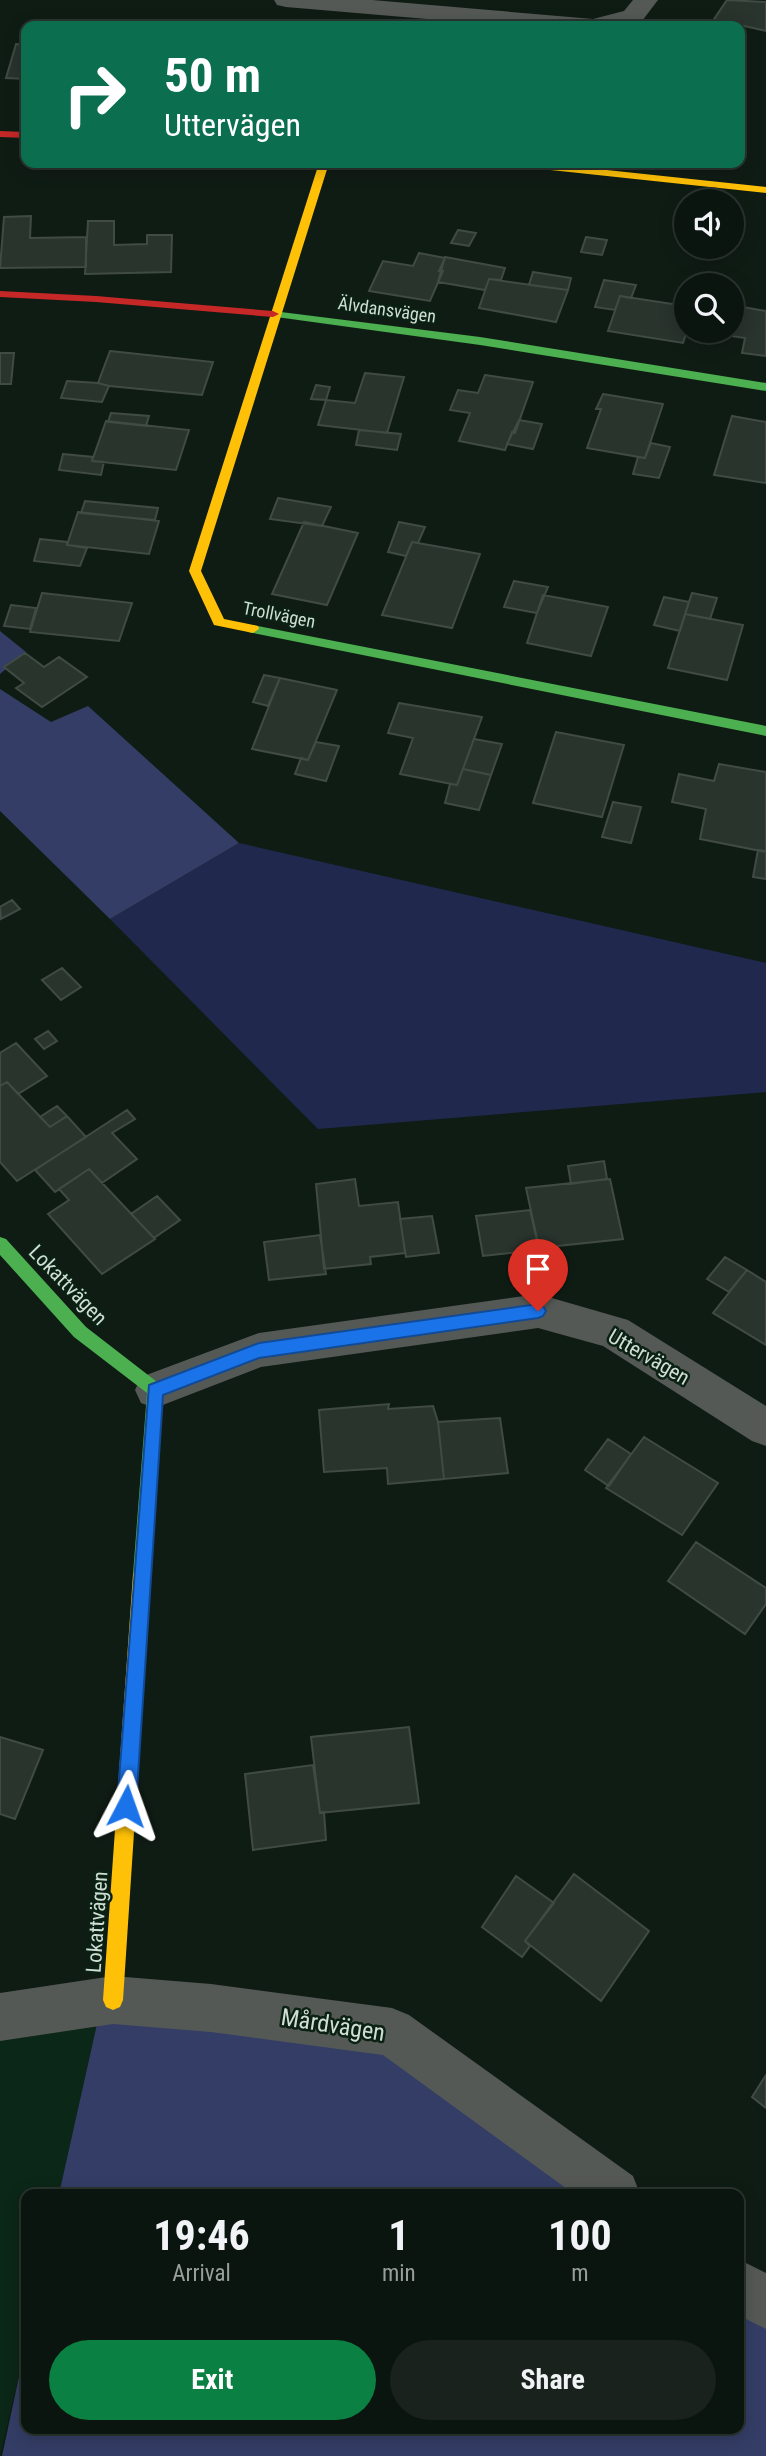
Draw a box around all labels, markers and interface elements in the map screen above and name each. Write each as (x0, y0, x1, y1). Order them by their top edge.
text: 50 m (164, 47, 261, 104)
icon: right (49, 49, 140, 140)
text: Uttervägen (164, 106, 301, 144)
map controls (674, 189, 744, 343)
button: sound (674, 189, 744, 259)
button: search (674, 273, 744, 343)
street label: Älvdansvägen (337, 292, 437, 327)
street label: Trollvägen (241, 597, 317, 632)
pin (508, 1239, 568, 1311)
street label: Lokattvägen (24, 1240, 112, 1330)
icon: arrive (519, 1250, 557, 1288)
street label: Uttervägen (604, 1324, 694, 1390)
position arrow (89, 1769, 163, 1843)
street label: Lokattvägen (81, 1870, 113, 1974)
street label: Mårdvägen (279, 2003, 387, 2047)
text: 19:46 (153, 2211, 250, 2260)
text: 1 (388, 2211, 409, 2260)
text: 100 (548, 2211, 612, 2260)
text: Arrival (172, 2260, 231, 2287)
text: min (382, 2260, 416, 2287)
text: m (571, 2260, 588, 2287)
button: Exit (49, 2340, 376, 2420)
button: Share (390, 2340, 716, 2420)

